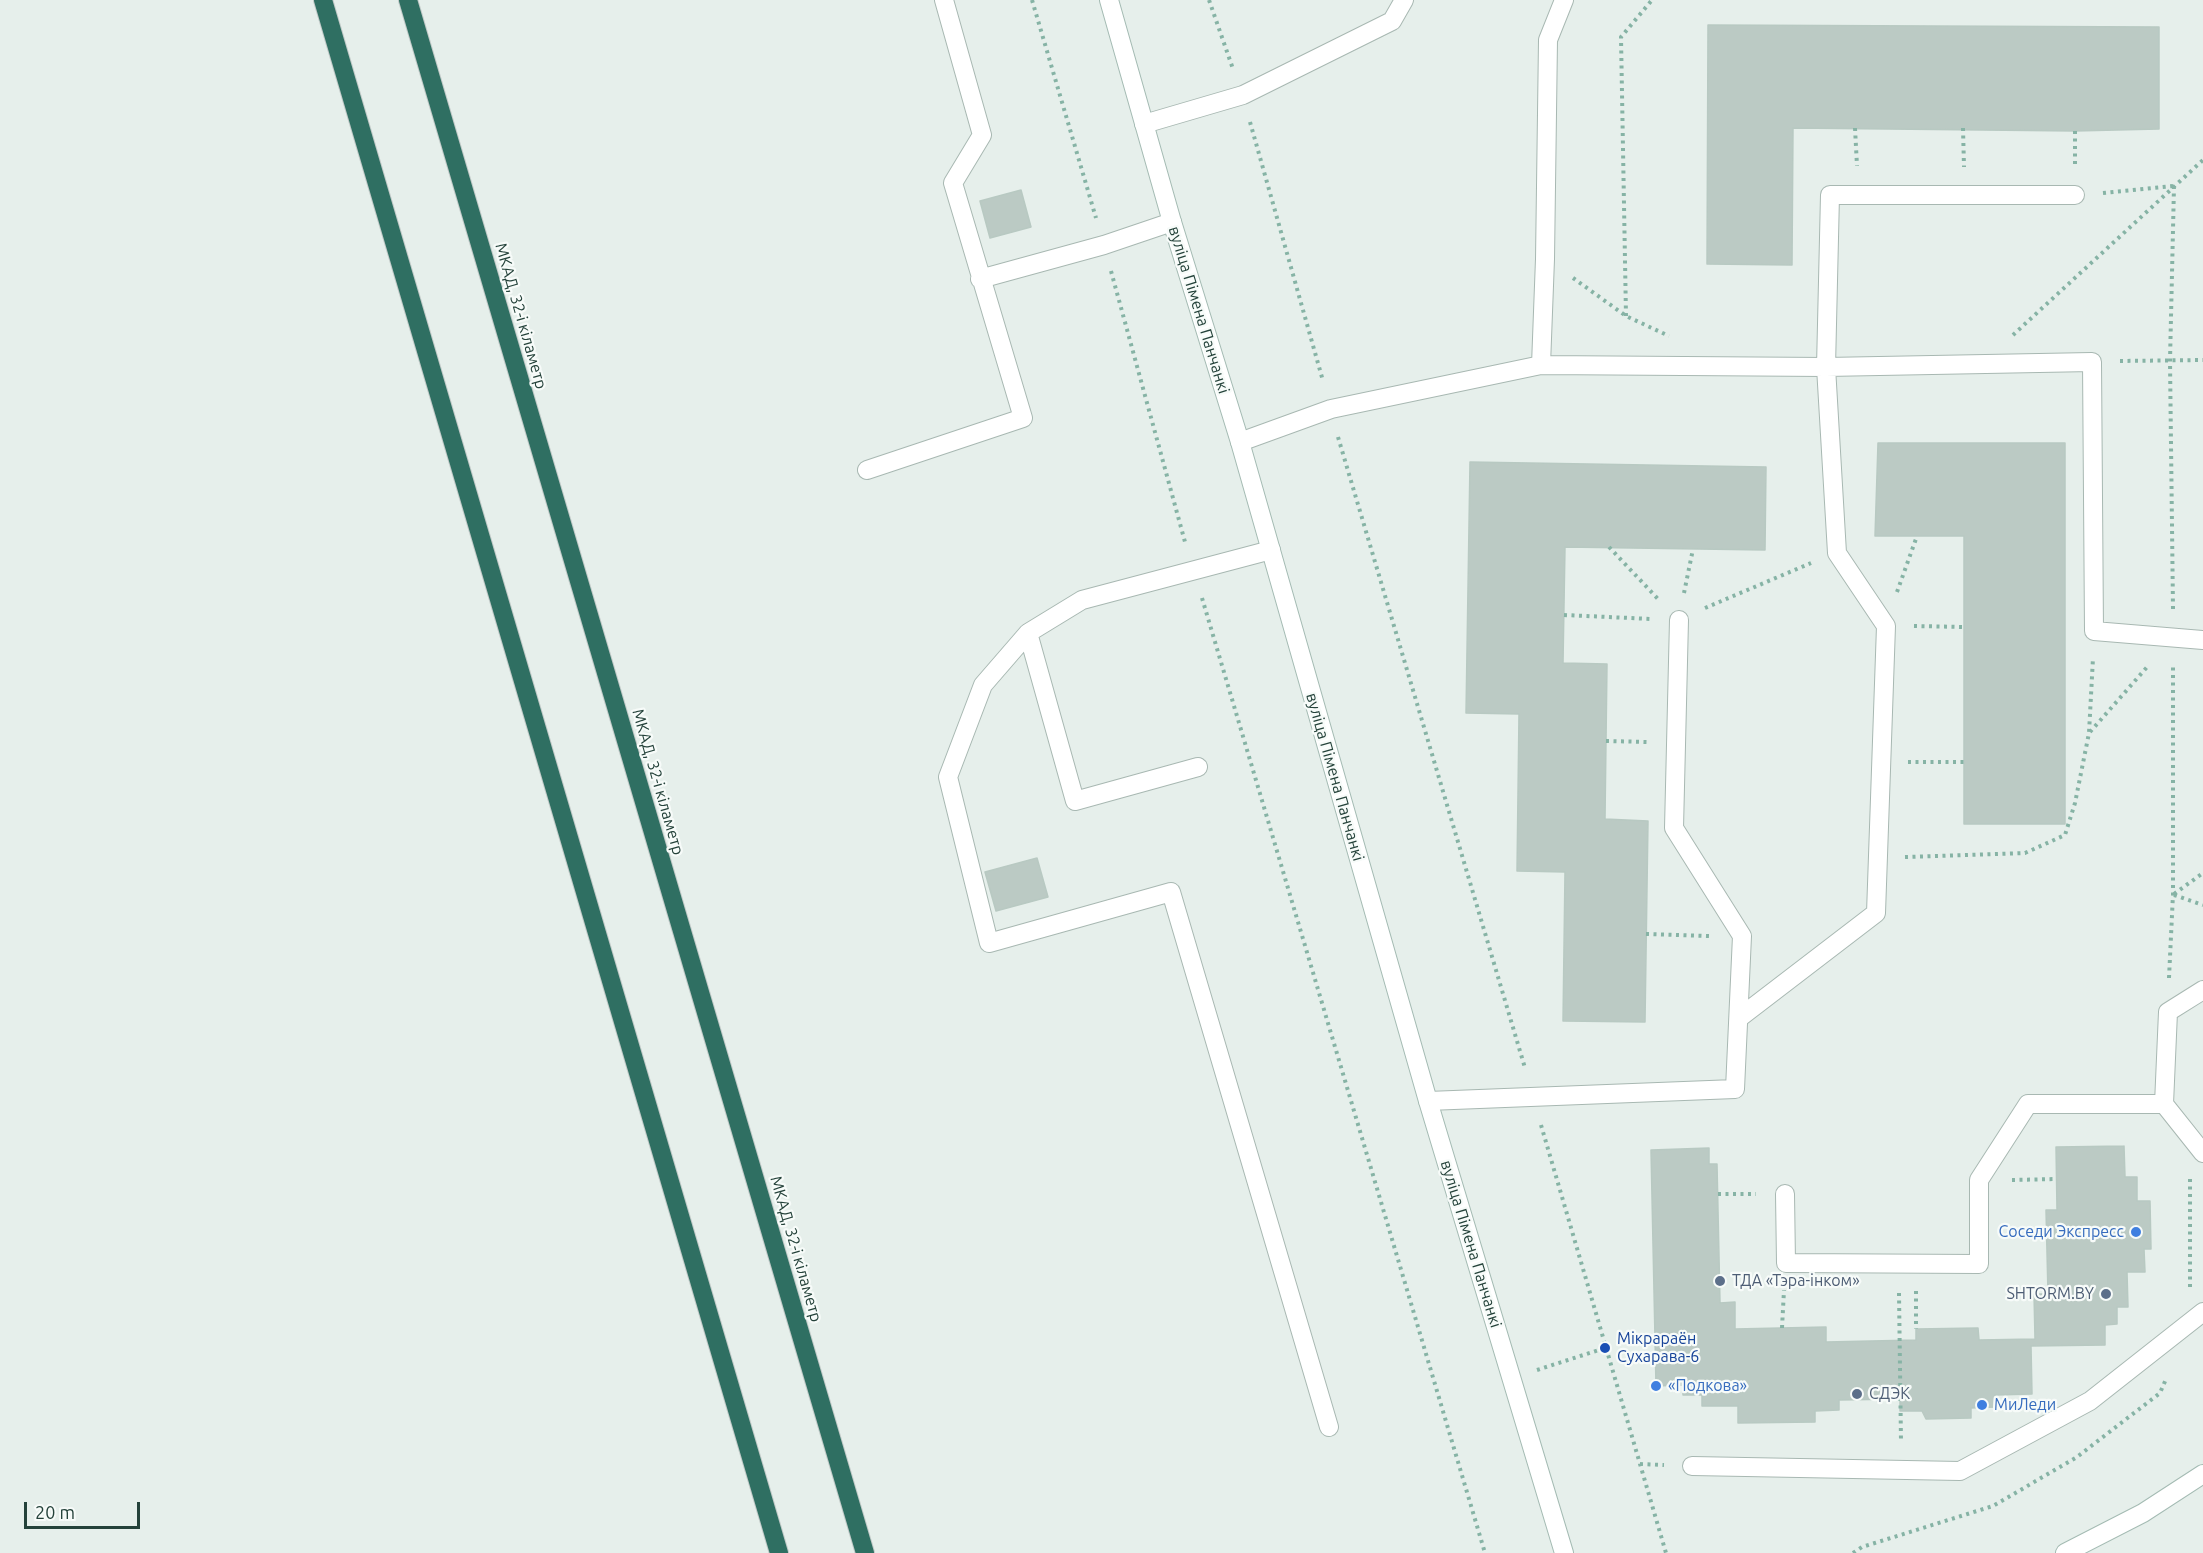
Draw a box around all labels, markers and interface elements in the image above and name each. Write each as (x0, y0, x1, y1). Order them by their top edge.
street label: вуліца Пімена Панчанкі (1164, 224, 1234, 396)
street label: МКАД, 32-і кіламетр (491, 241, 551, 391)
street label: вуліца Пімена Панчанкі (1302, 691, 1368, 863)
street label: МКАД, 32-і кіламетр (628, 707, 688, 857)
street label: вуліца Пімена Панчанкі (1436, 1158, 1506, 1330)
street label: МКАД, 32-і кіламетр (766, 1174, 826, 1324)
place label: Соседи Экспресс (1999, 1222, 2124, 1242)
marker: Соседи Экспресс (2129, 1225, 2143, 1239)
place label: ТДА «Тэра-інком» (1732, 1271, 1860, 1291)
marker: ТДА «Тэра-інком» (1713, 1274, 1727, 1288)
place label: SHTORM.BY (2006, 1284, 2094, 1304)
marker: SHTORM.BY (2099, 1287, 2113, 1301)
place label: Мікрараён Сухарава-6 (1617, 1329, 1699, 1367)
marker: Мікрараён Сухарава-6 (1598, 1341, 1612, 1355)
place label: «Подкова» (1668, 1376, 1747, 1396)
marker: «Подкова» (1649, 1379, 1663, 1393)
place label: СДЭК (1869, 1384, 1910, 1404)
marker: СДЭК (1850, 1387, 1864, 1401)
place label: МиЛеди (1994, 1395, 2056, 1415)
marker: МиЛеди (1975, 1398, 1989, 1412)
scale bar (27, 1490, 142, 1528)
text: 20 m (35, 1502, 75, 1522)

